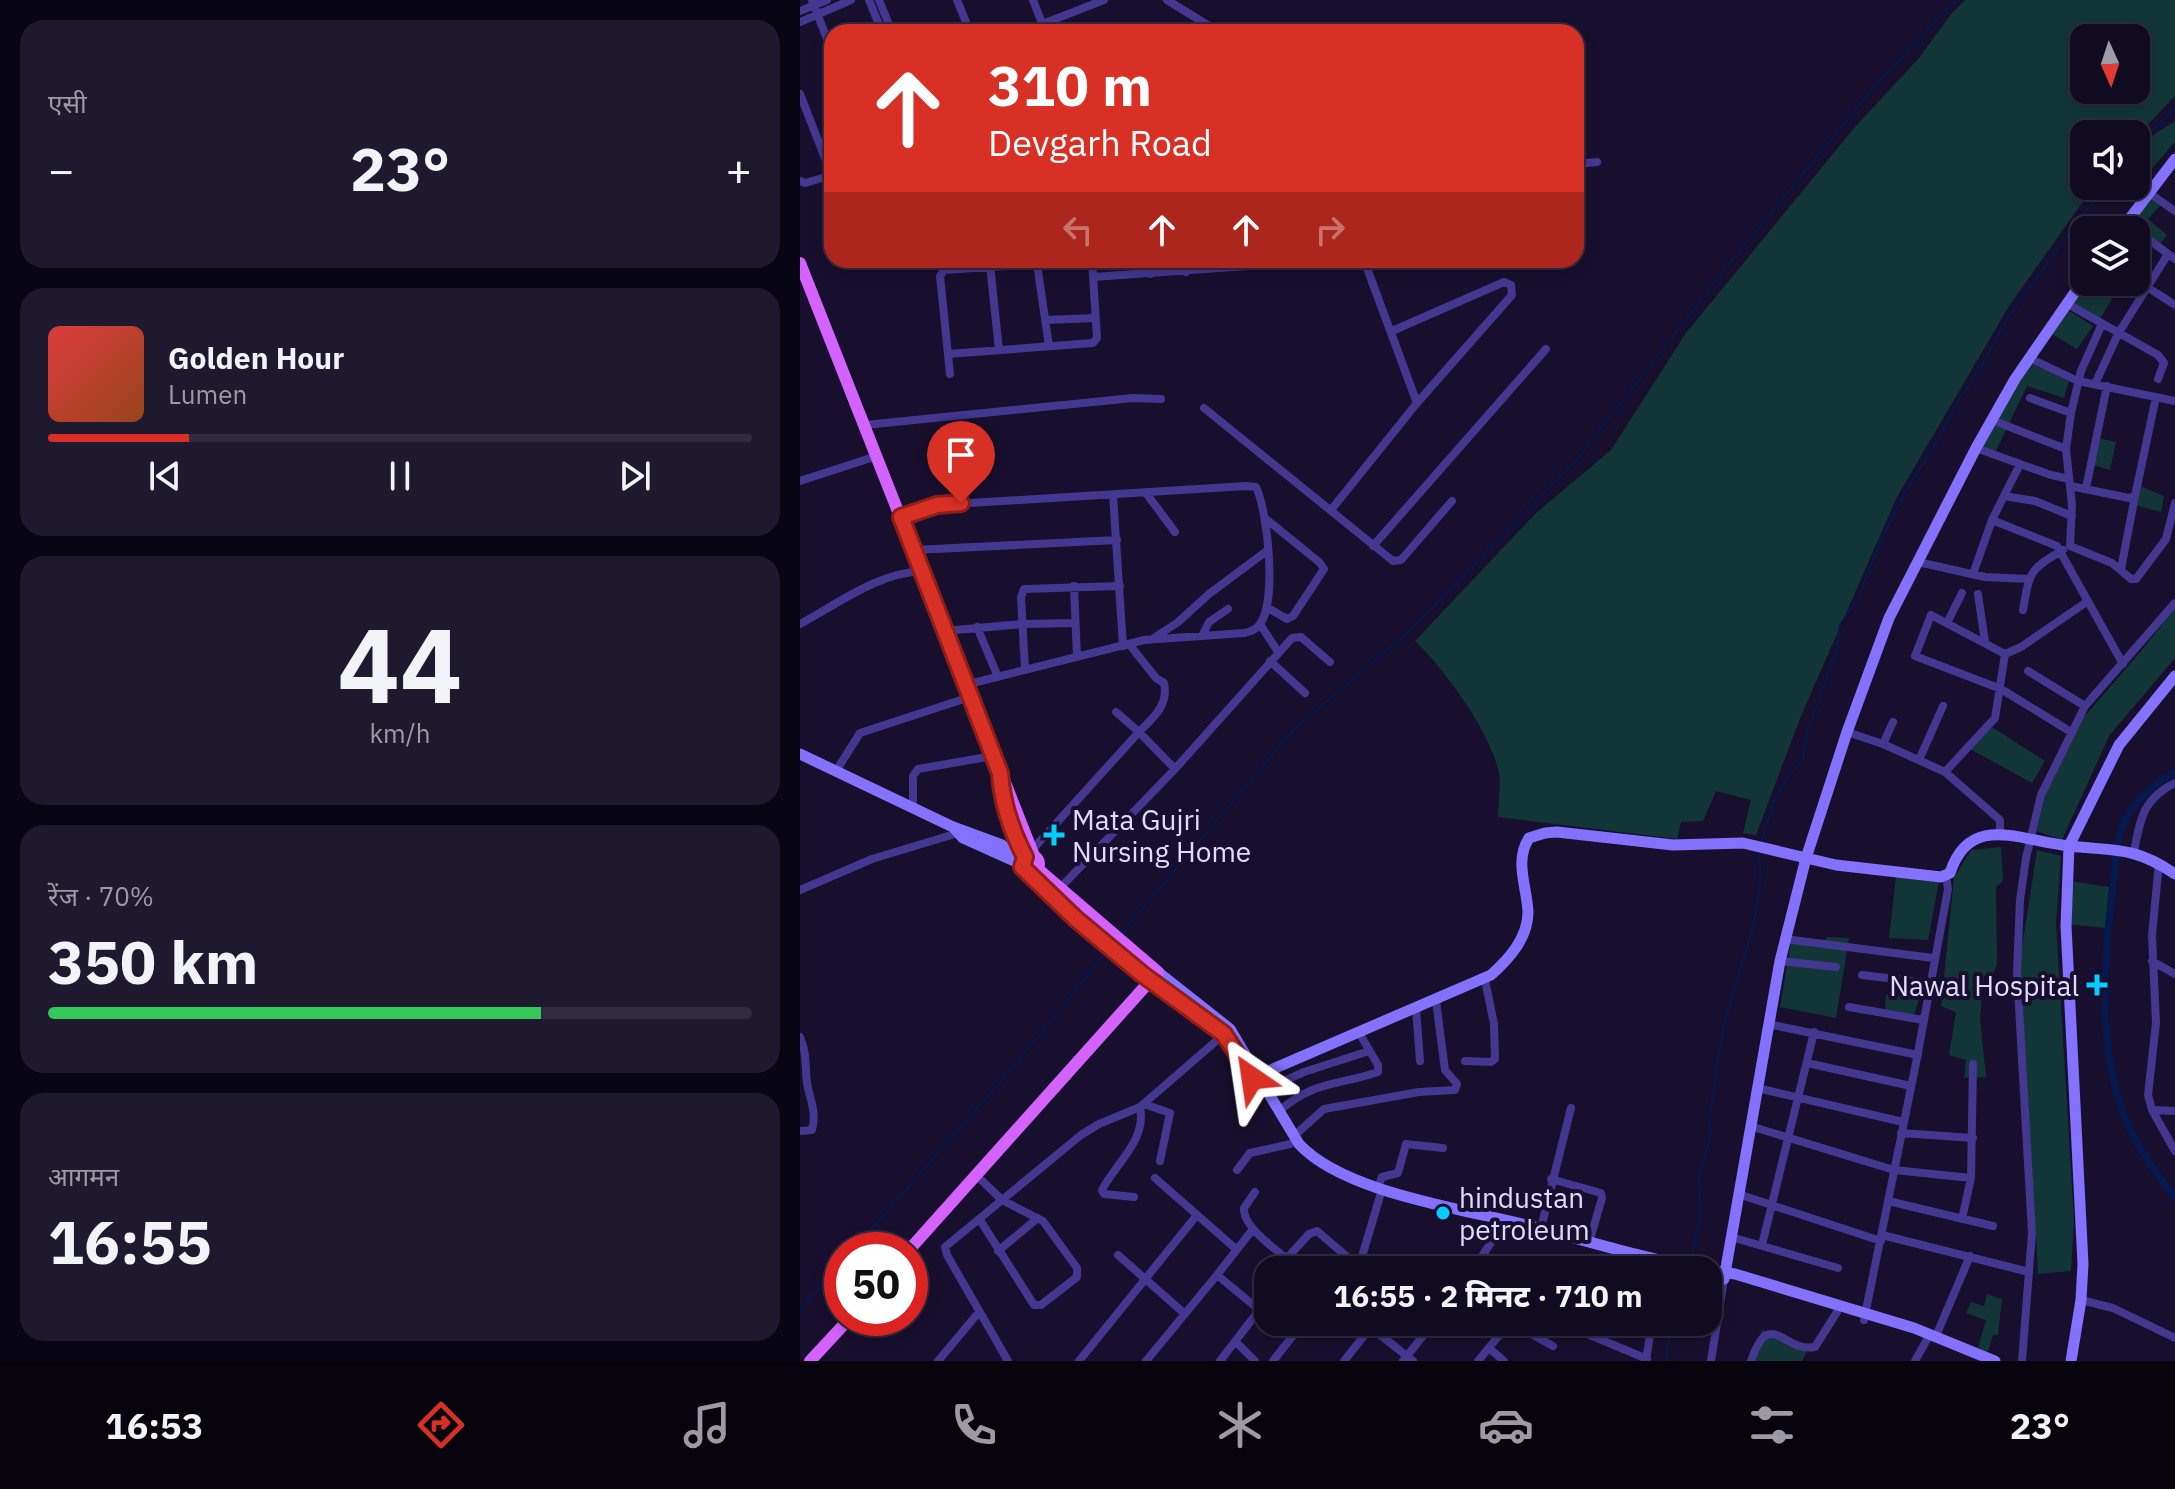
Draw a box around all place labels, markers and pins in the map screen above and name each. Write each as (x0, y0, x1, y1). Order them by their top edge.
pin (927, 421, 995, 503)
place label: Mata Gujri Nursing Home (1072, 801, 1251, 870)
marker: Mata Gujri Nursing Home (1043, 824, 1065, 846)
place label: Nawal Hospital (1889, 967, 2079, 1004)
marker: Nawal Hospital (2086, 974, 2108, 996)
place label: hindustan petroleum (1459, 1179, 1590, 1248)
marker: hindustan petroleum (1434, 1204, 1452, 1222)

